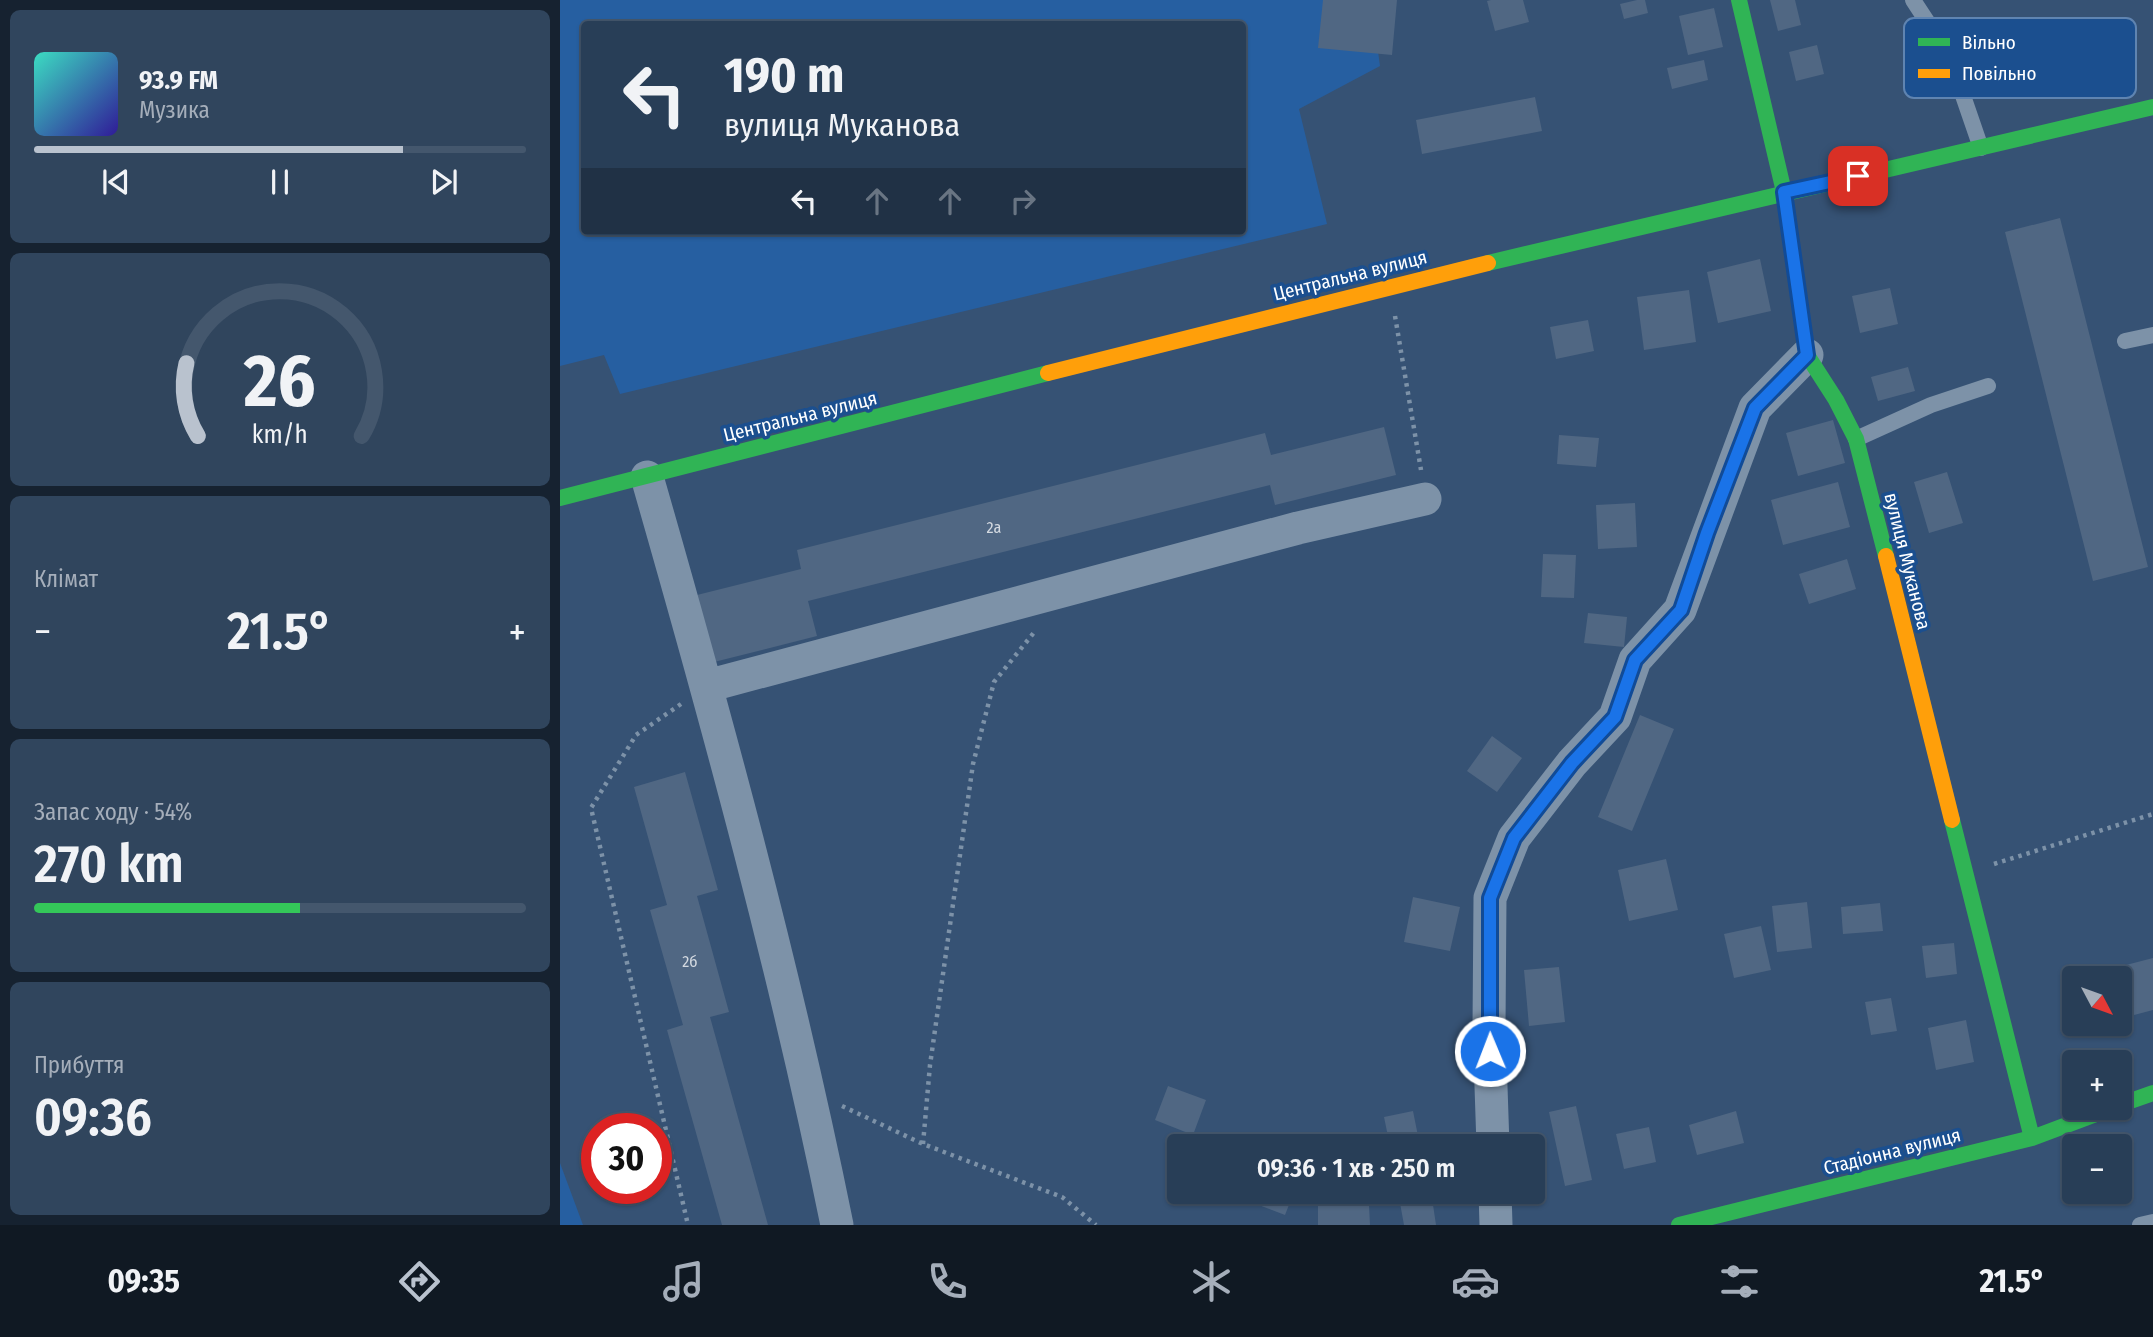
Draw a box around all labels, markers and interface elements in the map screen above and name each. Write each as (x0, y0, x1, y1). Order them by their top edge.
legend (1904, 18, 2136, 98)
text: Вільно (1962, 31, 2016, 54)
text: 190 m (724, 46, 844, 105)
icon: left (609, 49, 700, 140)
text: Повільно (1962, 62, 2036, 85)
text: 93.9 FM (139, 65, 218, 96)
text: Музика (139, 96, 210, 124)
text: вулиця Муканова (724, 106, 960, 144)
pin (1828, 146, 1888, 206)
icon: arrive (1839, 157, 1877, 195)
icon: previous (97, 163, 135, 201)
icon: pause (261, 163, 299, 201)
icon: next (425, 163, 463, 201)
icon: left (785, 182, 823, 220)
icon: ahead (858, 182, 896, 220)
icon: ahead (931, 182, 969, 220)
icon: right (1004, 182, 1042, 220)
street label: Центральна вулиця (1271, 245, 1429, 306)
text: 26 (243, 338, 316, 425)
street label: Центральна вулиця (721, 386, 879, 447)
text: km/h (252, 419, 308, 449)
street label: вулиця Муканова (1879, 490, 1936, 632)
house number: 2а (987, 518, 1002, 537)
text: Клімат (34, 565, 98, 593)
text: 21.5° (227, 600, 333, 663)
text: − (34, 609, 51, 655)
text: + (509, 609, 526, 655)
text: Запас ходу · 54% (34, 798, 192, 826)
text: 270 km (34, 833, 184, 896)
house number: 2б (682, 952, 698, 971)
north arrow (2062, 966, 2132, 1036)
map controls (2062, 966, 2132, 1204)
position arrow (1453, 1014, 1527, 1088)
button: + (2062, 1050, 2132, 1120)
text: Прибуття (34, 1051, 124, 1079)
text: 09:36 (34, 1086, 152, 1149)
speed limit sign: 30 (581, 1113, 672, 1204)
street label: Стадіонна вулиця (1821, 1123, 1963, 1180)
button: − (2062, 1134, 2132, 1204)
text: 09:36 · 1 хв · 250 m (1257, 1153, 1455, 1184)
icon: directions (395, 1257, 444, 1306)
icon: music (659, 1257, 708, 1306)
icon: phone (923, 1257, 972, 1306)
icon: climate (1187, 1257, 1236, 1306)
icon: car (1451, 1257, 1500, 1306)
icon: filters (1715, 1257, 1764, 1306)
text: 09:35 (108, 1262, 180, 1300)
text: 21.5° (1980, 1262, 2045, 1300)

